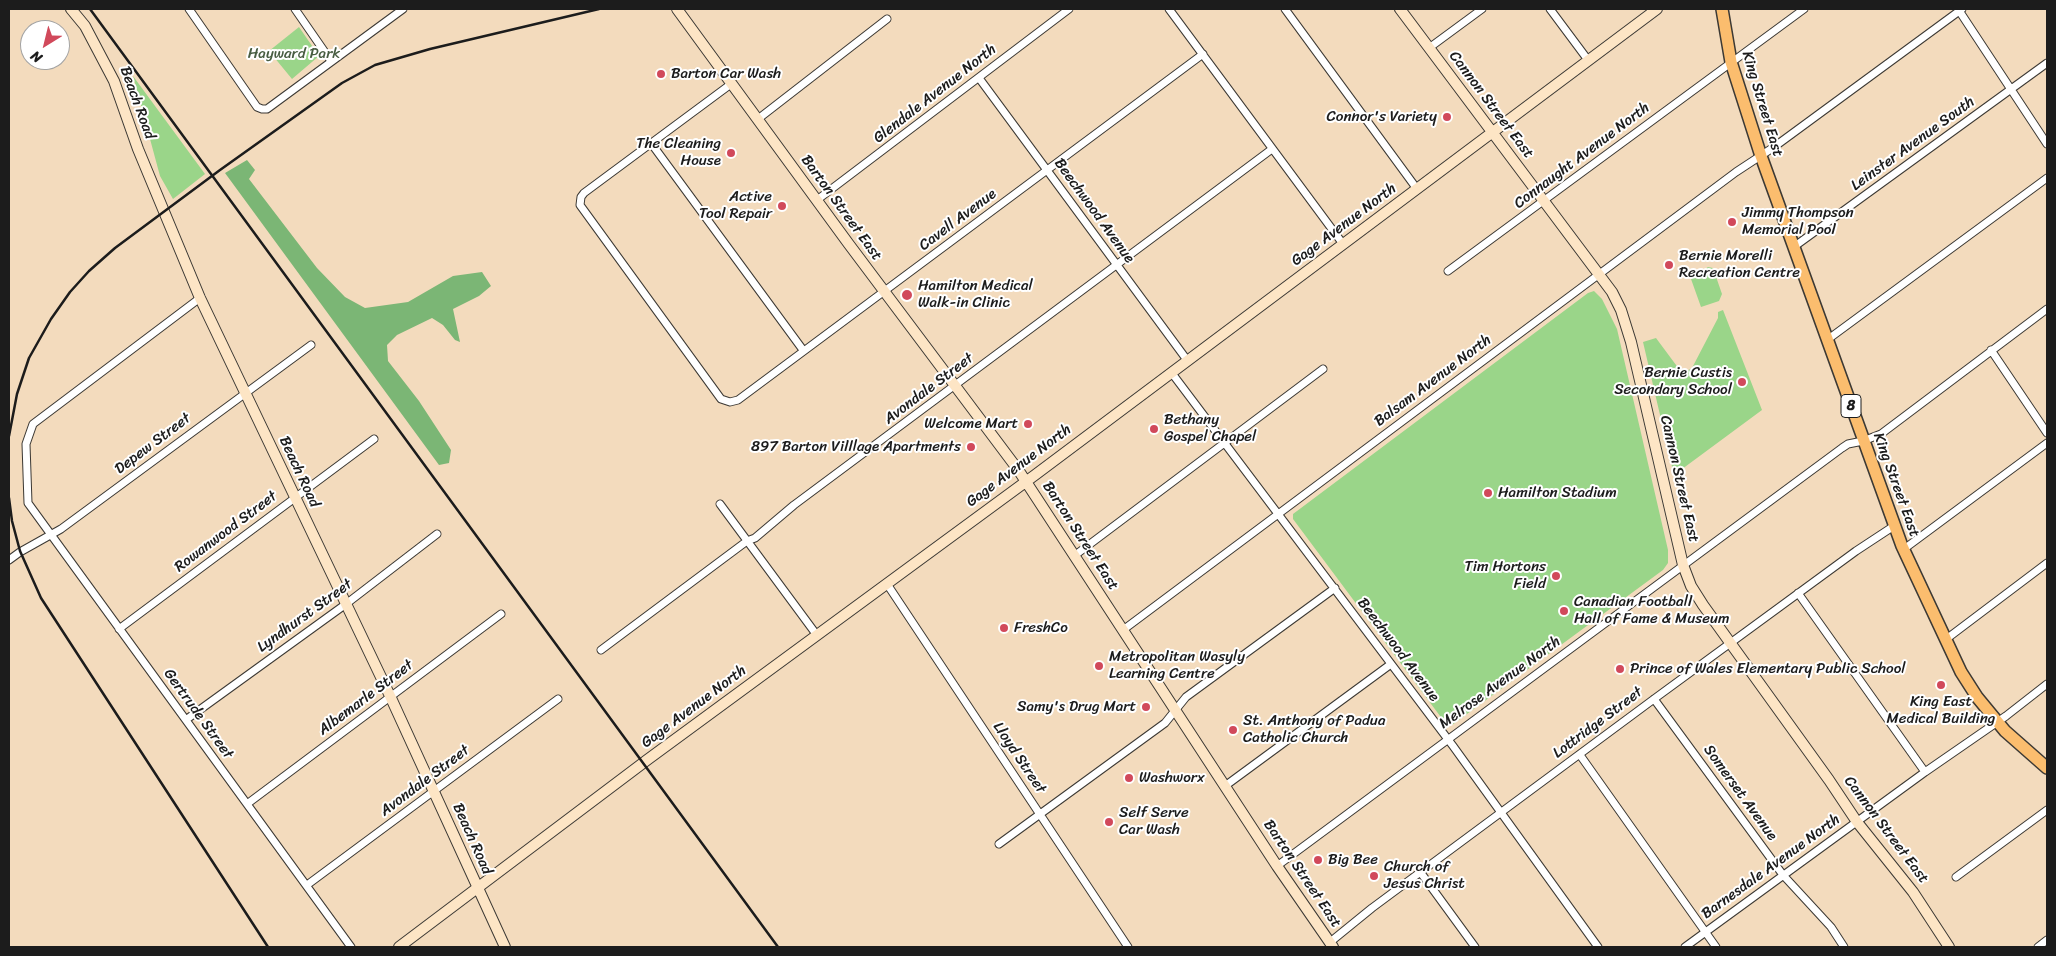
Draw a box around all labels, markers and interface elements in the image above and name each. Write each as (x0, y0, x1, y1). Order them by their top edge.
north arrow (20, 20, 70, 70)
street label: Glendale Avenue North (870, 41, 1000, 147)
text: N (25, 44, 48, 70)
park label: Hayward Park (248, 45, 340, 63)
street label: Cannon Street East (1445, 48, 1537, 162)
street label: King Street East (1737, 49, 1787, 159)
street label: Beach Road (116, 64, 158, 142)
place label: Barton Car Wash (671, 65, 781, 83)
marker: Barton Car Wash (655, 68, 667, 80)
street label: Leinster Avenue South (1848, 93, 1978, 195)
street label: Connaught Avenue North (1511, 99, 1653, 213)
place label: Connor's Variety (1327, 108, 1437, 126)
marker: Connor's Variety (1441, 111, 1453, 123)
place label: The Cleaning House (636, 135, 721, 170)
marker: The Cleaning House (725, 147, 737, 159)
street label: Barton Street East (797, 152, 885, 264)
street label: Beechwood Avenue (1050, 155, 1138, 267)
street label: Gage Avenue North (1288, 180, 1400, 270)
street label: Cavell Avenue (916, 185, 1000, 255)
place label: Active Tool Repair (699, 188, 772, 223)
marker: Active Tool Repair (776, 200, 788, 212)
place label: Jimmy Thompson Memorial Pool (1742, 204, 1854, 239)
marker: Jimmy Thompson Memorial Pool (1726, 216, 1738, 228)
place label: Bernie Morelli Recreation Centre (1679, 247, 1800, 282)
marker: Bernie Morelli Recreation Centre (1663, 259, 1675, 271)
place label: Hamilton Medical Walk-in Clinic (918, 277, 1033, 312)
marker: Hamilton Medical Walk-in Clinic (900, 288, 914, 302)
street label: Balsam Avenue North (1371, 331, 1495, 431)
street label: Avondale Street (881, 350, 977, 428)
place label: Bernie Custis Secondary School (1614, 364, 1732, 399)
marker: Bernie Custis Secondary School (1736, 376, 1748, 388)
road number: 8 (1841, 394, 1861, 418)
street label: Depew Street (112, 410, 194, 478)
place label: Bethany Gospel Chapel (1164, 411, 1256, 446)
street label: Cannon Street East (1656, 414, 1702, 544)
place label: Welcome Mart (924, 415, 1018, 433)
marker: Welcome Mart (1022, 418, 1034, 430)
street label: Gage Avenue North (963, 421, 1075, 511)
marker: Bethany Gospel Chapel (1148, 423, 1160, 435)
street label: King Street East (1869, 430, 1923, 540)
street label: Beach Road (275, 434, 323, 510)
place label: 897 Barton Villlage Apartments (751, 438, 961, 456)
marker: 897 Barton Villlage Apartments (965, 441, 977, 453)
street label: Barton Street East (1038, 478, 1122, 594)
place label: Hamilton Stadium (1498, 484, 1617, 502)
marker: Hamilton Stadium (1482, 487, 1494, 499)
street label: Rowanwood Street (171, 488, 281, 576)
place label: Tim Hortons Field (1464, 558, 1546, 593)
marker: Tim Hortons Field (1550, 570, 1562, 582)
street label: Lyndhurst Street (254, 576, 356, 656)
place label: Canadian Football Hall of Fame & Museum (1574, 593, 1729, 628)
street label: Beechwood Avenue (1353, 595, 1443, 705)
marker: Canadian Football Hall of Fame & Museum (1558, 605, 1570, 617)
place label: FreshCo (1014, 619, 1068, 637)
marker: FreshCo (998, 622, 1010, 634)
street label: Melrose Avenue North (1436, 633, 1564, 733)
place label: Metropolitan Wasyly Learning Centre (1109, 648, 1245, 683)
street label: Albemarle Street (315, 656, 417, 740)
marker: Metropolitan Wasyly Learning Centre (1093, 660, 1105, 672)
place label: Prince of Wales Elementary Public School (1630, 660, 1906, 678)
street label: Gage Avenue North (638, 662, 750, 752)
marker: Prince of Wales Elementary Public School (1614, 663, 1626, 675)
street label: Gertrude Street (159, 666, 237, 762)
marker: King East Medical Building (1935, 679, 1947, 691)
street label: Lottridge Street (1550, 683, 1646, 763)
place label: King East Medical Building (1887, 693, 1995, 728)
place label: Samy's Drug Mart (1017, 698, 1136, 716)
marker: Samy's Drug Mart (1140, 701, 1152, 713)
place label: St. Anthony of Padua Catholic Church (1243, 712, 1385, 747)
street label: Lloyd Street (989, 719, 1049, 797)
marker: St. Anthony of Padua Catholic Church (1227, 724, 1239, 736)
street label: Avondale Street (377, 742, 473, 820)
street label: Somerset Avenue (1699, 742, 1781, 844)
place label: Washworx (1139, 769, 1205, 787)
marker: Washworx (1123, 772, 1135, 784)
street label: Cannon Street East (1840, 773, 1932, 887)
street label: Beach Road (448, 801, 496, 877)
place label: Self Serve Car Wash (1119, 804, 1189, 839)
street label: Barnesdale Avenue North (1698, 811, 1844, 923)
marker: Self Serve Car Wash (1103, 816, 1115, 828)
street label: Barton Street East (1259, 817, 1345, 931)
place label: Big Bee (1328, 851, 1378, 869)
marker: Big Bee (1312, 854, 1324, 866)
place label: Church of Jesus Christ (1384, 858, 1465, 893)
marker: Church of Jesus Christ (1368, 870, 1380, 882)

